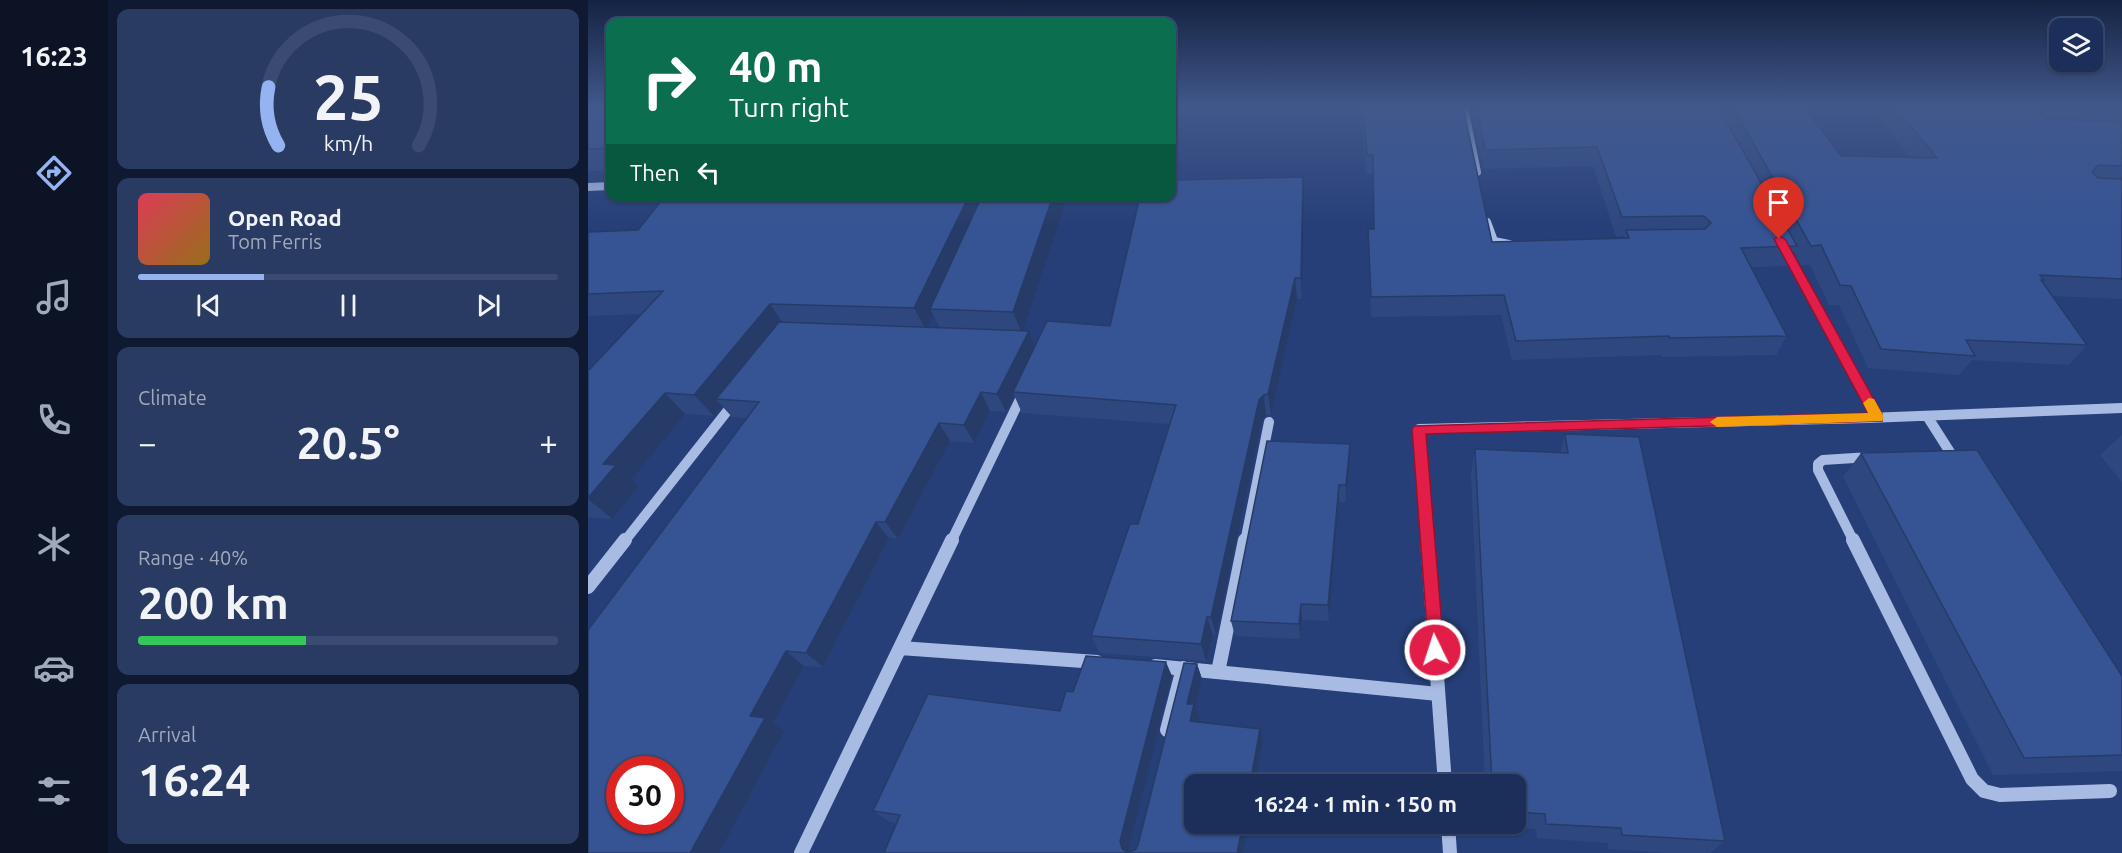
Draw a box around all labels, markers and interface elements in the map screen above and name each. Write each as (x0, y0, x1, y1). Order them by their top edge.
map controls (2049, 18, 2103, 72)
button: layers (2049, 18, 2103, 72)
text: 16:23 (20, 41, 88, 71)
icon: right (630, 42, 708, 120)
text: 40 m (729, 43, 823, 90)
text: 25 (313, 62, 383, 132)
text: Turn right (729, 92, 849, 122)
text: km/h (323, 131, 373, 155)
icon: directions (33, 152, 75, 194)
icon: left (692, 156, 725, 189)
text: Then (630, 160, 680, 185)
pin (1753, 177, 1804, 239)
icon: arrive (1762, 186, 1795, 219)
text: Open Road (228, 205, 342, 230)
text: Tom Ferris (228, 230, 322, 253)
icon: music (33, 276, 75, 318)
icon: previous (192, 289, 225, 322)
icon: pause (332, 289, 365, 322)
icon: next (472, 289, 505, 322)
text: Climate (138, 386, 207, 409)
icon: phone (33, 399, 75, 441)
text: 20.5° (296, 417, 400, 468)
text: − (138, 424, 157, 461)
text: + (539, 424, 558, 461)
icon: climate (33, 523, 75, 565)
text: Range · 40% (138, 546, 248, 569)
text: 200 km (138, 577, 289, 628)
position arrow (1403, 618, 1467, 682)
icon: car (33, 647, 75, 689)
text: Arrival (138, 723, 196, 746)
text: 16:24 (138, 754, 251, 805)
speed limit sign: 30 (606, 756, 684, 834)
icon: filters (33, 770, 75, 812)
text: 16:24 · 1 min · 150 m (1253, 791, 1457, 816)

